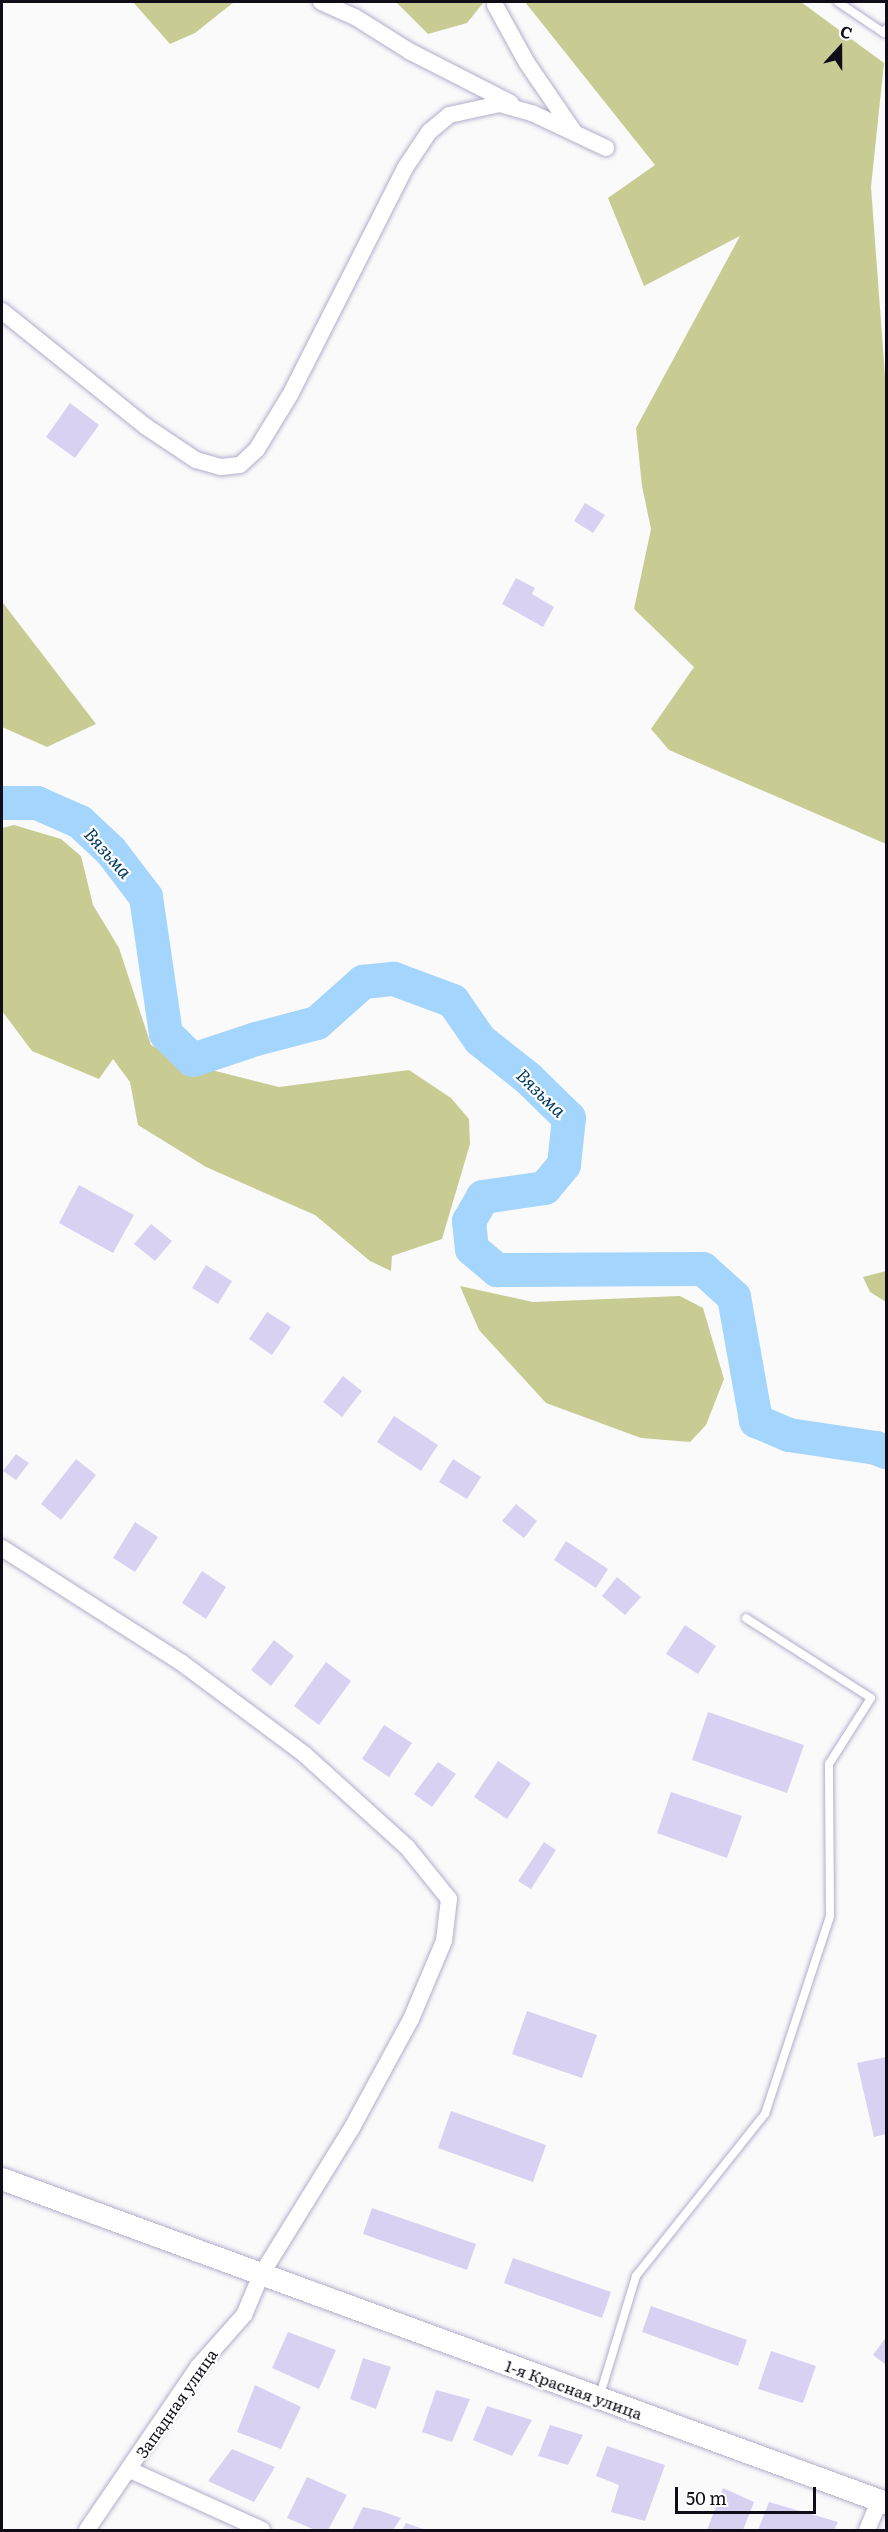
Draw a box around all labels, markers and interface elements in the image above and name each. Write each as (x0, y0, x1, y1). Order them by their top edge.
north arrow (810, 18, 870, 78)
text: С (837, 18, 856, 44)
water label: Вязьма (80, 823, 136, 883)
water label: Вязьма (512, 1064, 570, 1122)
street label: Западная улица (131, 2345, 221, 2461)
street label: 1-я Красная улица (503, 2355, 645, 2423)
scale bar (678, 2475, 819, 2513)
text: 50 m (686, 2484, 727, 2511)

